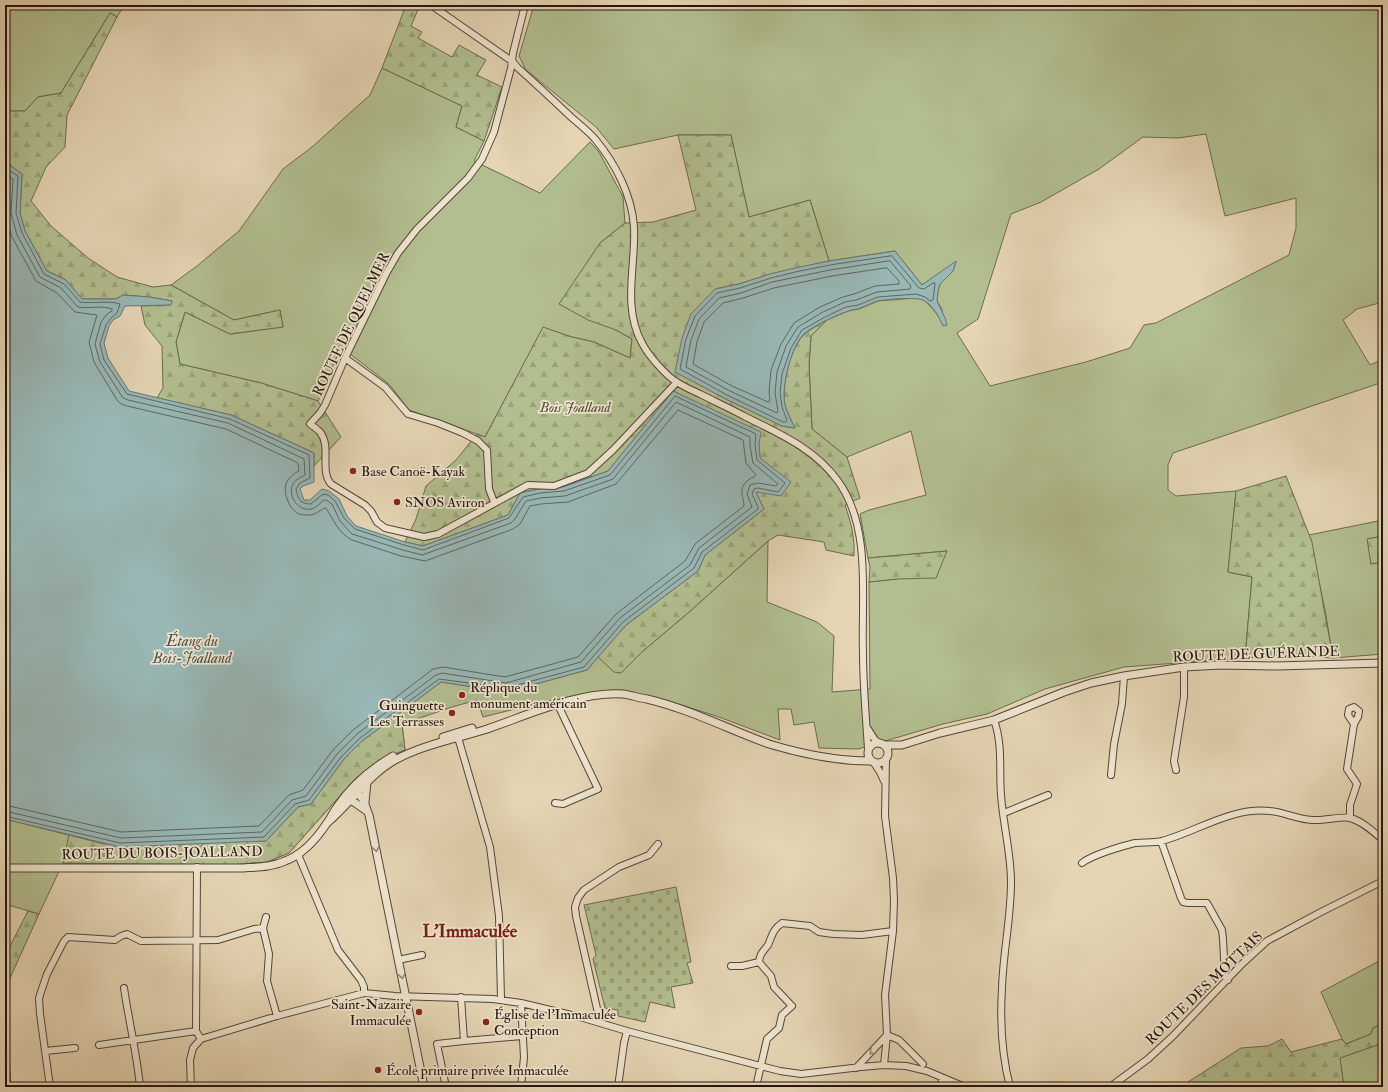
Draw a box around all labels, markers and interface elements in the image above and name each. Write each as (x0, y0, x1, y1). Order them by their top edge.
street label: ROUTE DE QUELMER (309, 248, 394, 399)
park label: Bois Joalland (539, 399, 611, 416)
place label: Base Canoë-Kayak (361, 463, 465, 481)
marker: Base Canoë-Kayak (348, 466, 358, 476)
place label: SNOS Aviron (405, 494, 485, 511)
marker: SNOS Aviron (392, 497, 402, 507)
water label: Étang du Bois-Joalland (152, 630, 233, 668)
street label: ROUTE DE GUÉRANDE (1172, 643, 1340, 665)
place label: Réplique du monument américain (470, 679, 587, 712)
marker: Réplique du monument américain (457, 690, 467, 700)
place label: Guinguette Les Terrasses (369, 697, 444, 730)
marker: Guinguette Les Terrasses (447, 708, 457, 718)
street label: ROUTE DU BOIS-JOALLAND (61, 843, 263, 863)
one-way arrow (371, 846, 380, 852)
district label: L'Immaculée (423, 920, 518, 943)
street label: ROUTE DES MOTTAIS (1142, 928, 1266, 1048)
one-way arrow (397, 973, 405, 979)
place label: Saint-Nazaire Immaculée (331, 996, 411, 1029)
place label: Église de l'Immaculée Conception (494, 1006, 616, 1040)
marker: Saint-Nazaire Immaculée (414, 1007, 424, 1017)
marker: Église de l'Immaculée Conception (481, 1017, 491, 1027)
one-way arrow (870, 1047, 877, 1054)
place label: École primaire privée Immaculée (386, 1062, 569, 1080)
marker: École primaire privée Immaculée (373, 1065, 383, 1075)

